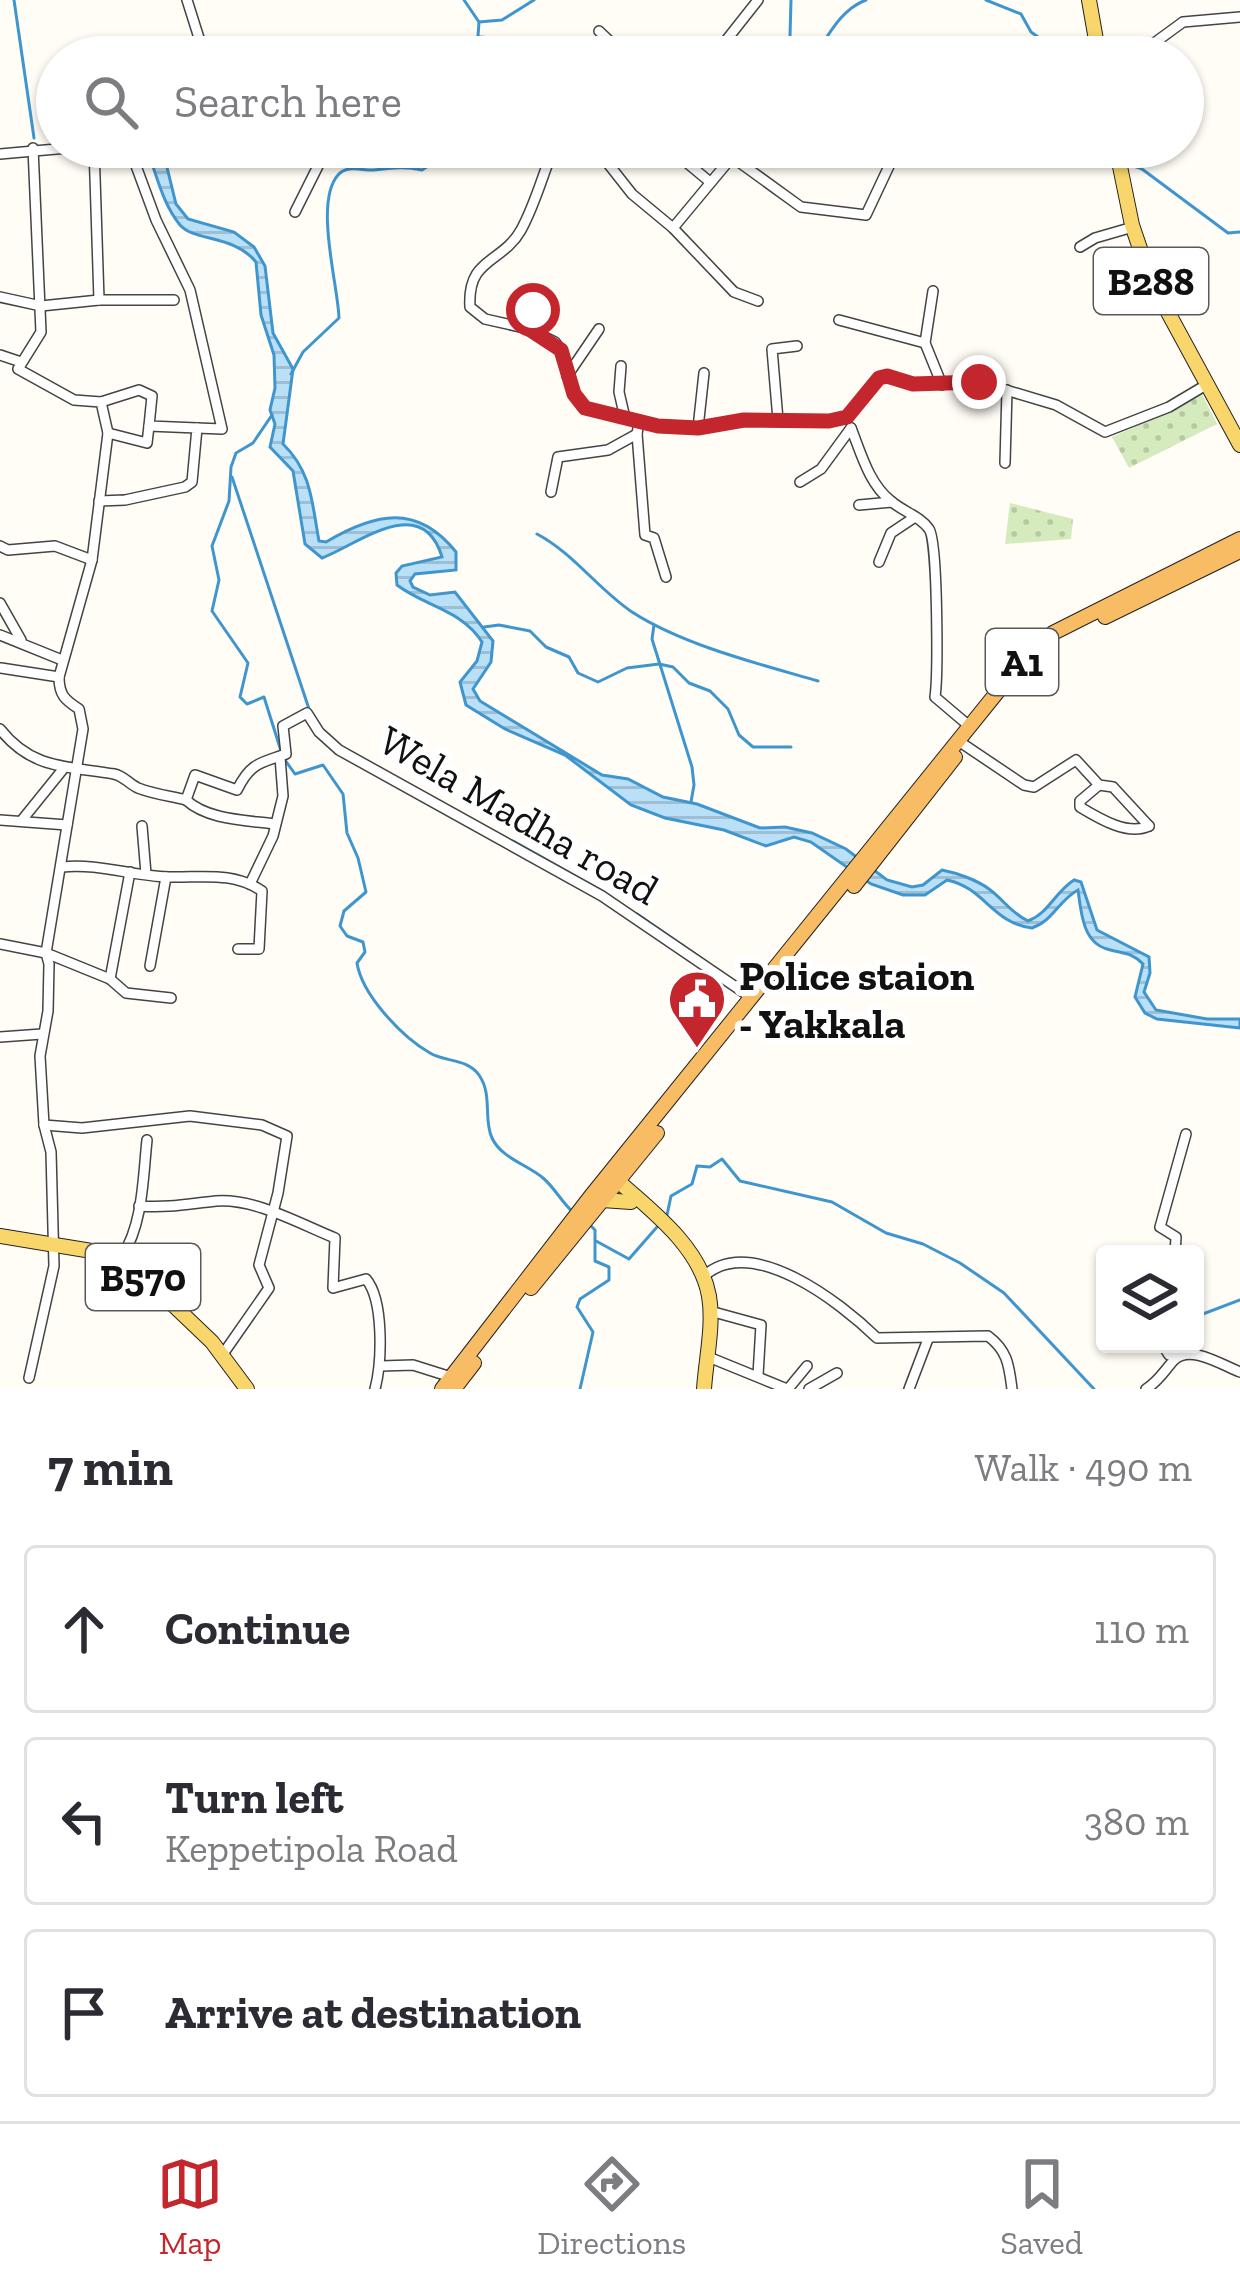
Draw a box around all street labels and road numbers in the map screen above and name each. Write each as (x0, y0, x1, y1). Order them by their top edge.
road number: B288 (1094, 248, 1208, 314)
road number: A1 (986, 629, 1058, 695)
street label: Wela Madha road (370, 714, 668, 916)
road number: B570 (86, 1244, 200, 1310)

